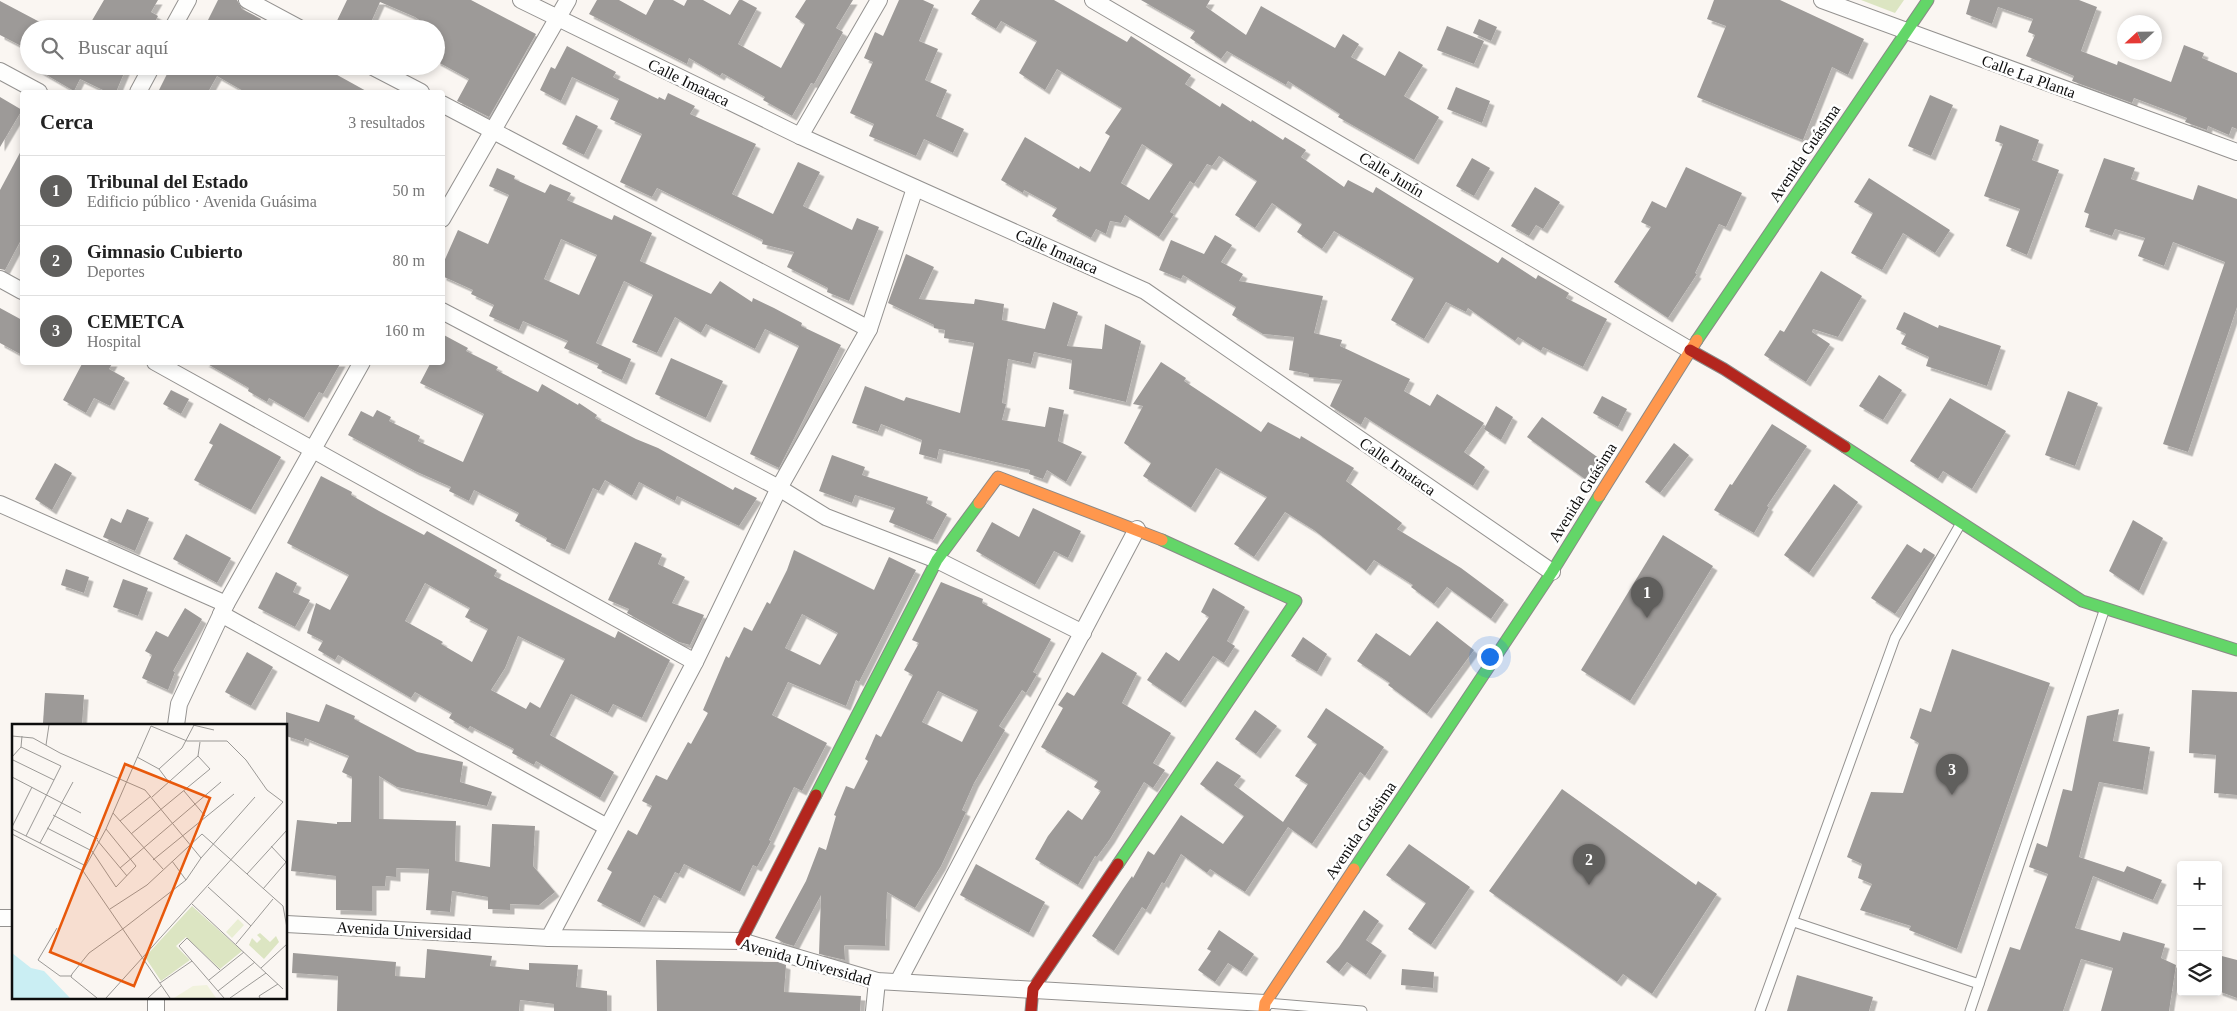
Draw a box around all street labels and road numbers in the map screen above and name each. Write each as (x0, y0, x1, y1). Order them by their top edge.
street label: Calle La Planta (1980, 52, 2078, 101)
street label: Calle Imataca (645, 55, 732, 109)
street label: Avenida Guásima (1766, 101, 1843, 205)
street label: Calle Junín (1356, 148, 1427, 200)
street label: Calle Imataca (1013, 226, 1101, 277)
street label: Calle Imataca (1357, 434, 1439, 499)
street label: Avenida Guásima (1545, 439, 1620, 545)
street label: Avenida Guásima (1322, 778, 1399, 882)
street label: Avenida Universidad (336, 918, 472, 943)
street label: Avenida Universidad (739, 935, 873, 988)

